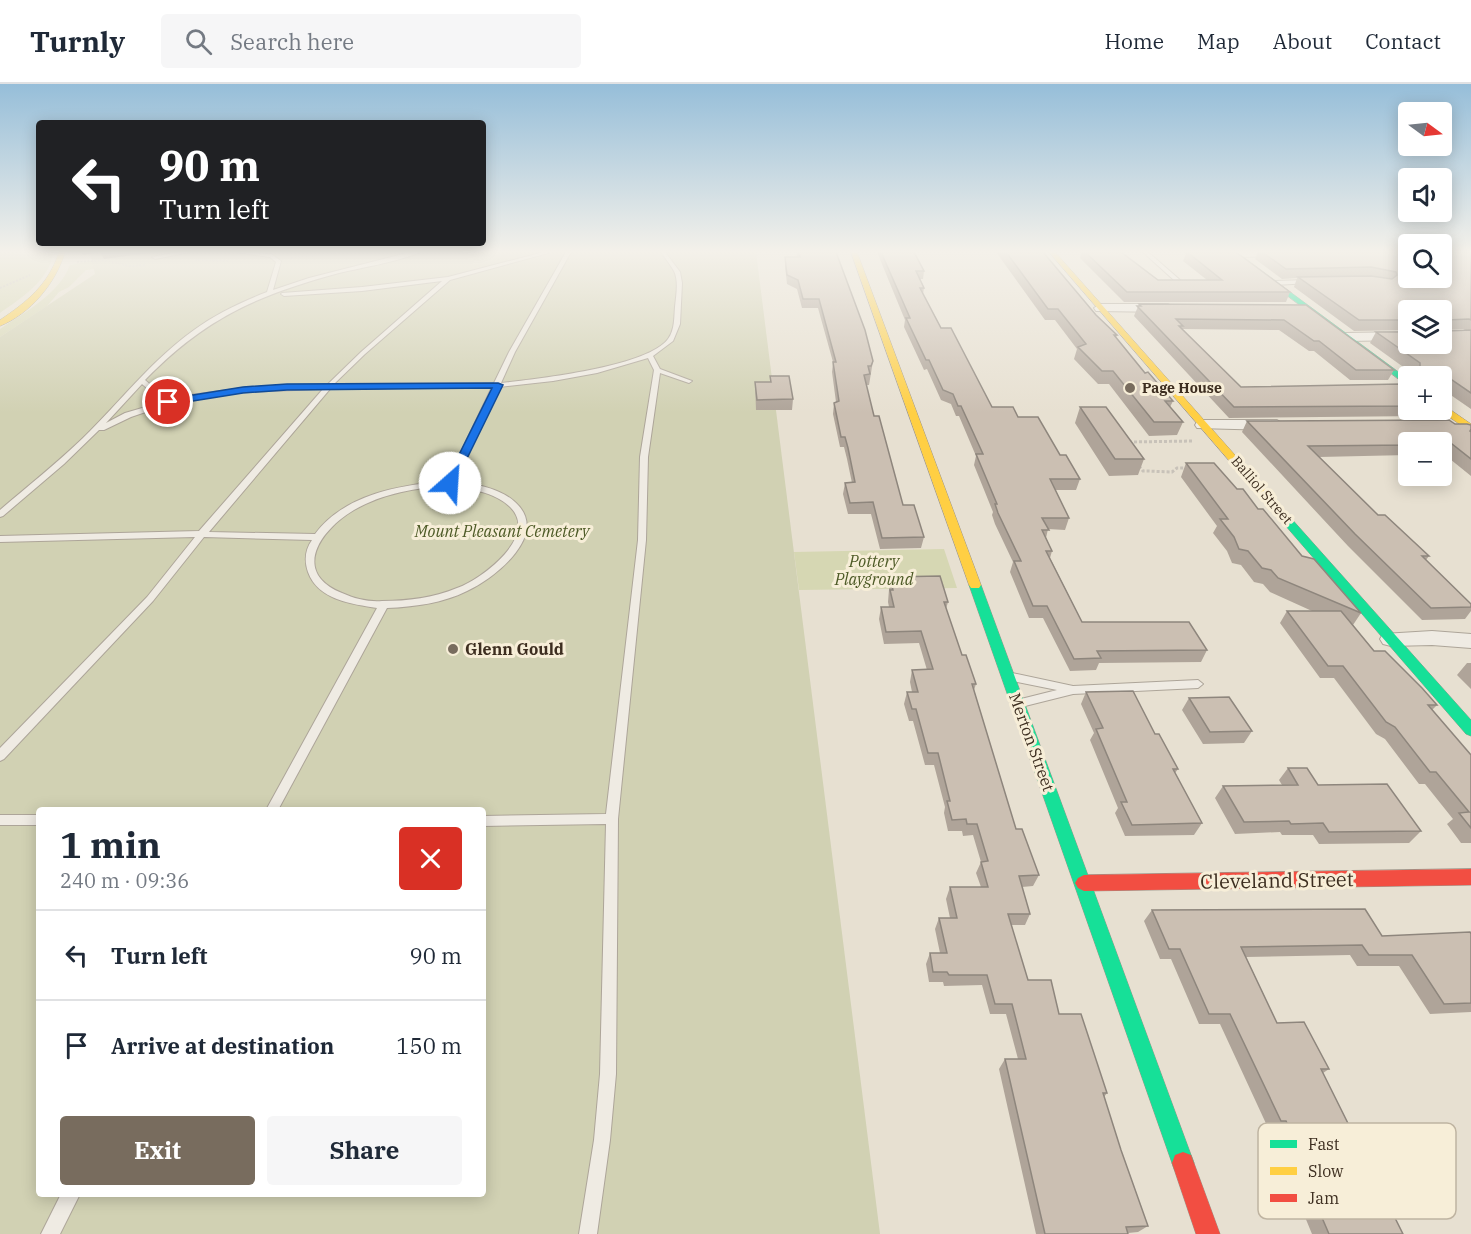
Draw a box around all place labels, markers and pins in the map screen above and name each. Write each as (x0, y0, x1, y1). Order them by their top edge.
pin (142, 376, 193, 427)
place label: Page House (1142, 379, 1222, 397)
marker: Page House (1123, 381, 1137, 395)
place label: Glenn Gould (465, 639, 564, 659)
marker: Glenn Gould (446, 642, 460, 656)

